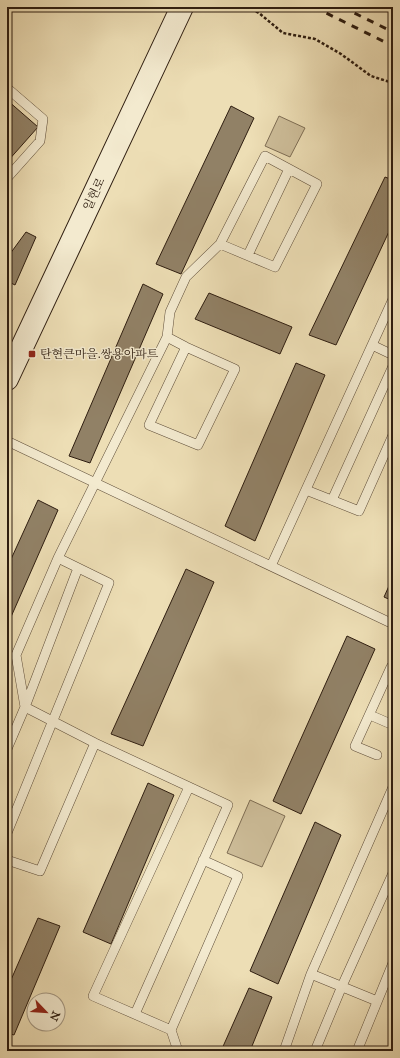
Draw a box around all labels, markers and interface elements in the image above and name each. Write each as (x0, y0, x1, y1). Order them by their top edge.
street label: 일현로 (80, 175, 108, 213)
place label: 탄현큰마을.쌍용아파트 (40, 347, 159, 361)
marker: 탄현큰마을.쌍용아파트 (27, 349, 37, 359)
north arrow (26, 992, 66, 1032)
text: N (46, 1009, 62, 1024)

